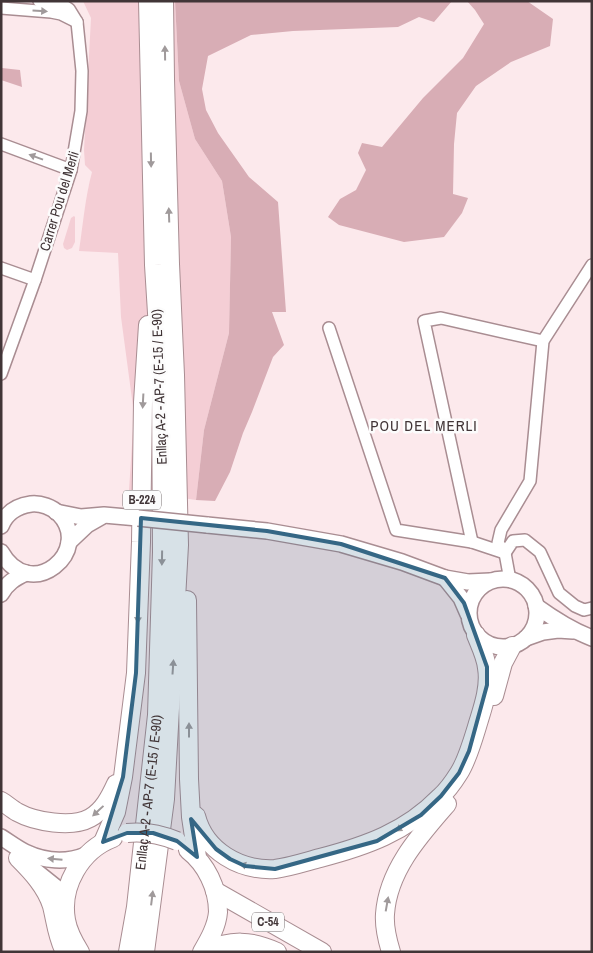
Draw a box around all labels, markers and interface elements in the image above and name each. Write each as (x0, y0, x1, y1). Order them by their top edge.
one-way arrow (32, 8, 48, 16)
one-way arrow (160, 45, 168, 61)
street label: Carrer Pou del Merli (35, 149, 83, 253)
one-way arrow (147, 152, 155, 168)
one-way arrow (28, 153, 43, 161)
one-way arrow (165, 207, 173, 223)
street label: Enllaç A-2 - AP-7 (E-15 / E-90) (147, 309, 171, 465)
one-way arrow (139, 393, 147, 409)
district label: POU DEL MERLI (370, 415, 478, 436)
road number: B-224 (123, 490, 161, 510)
one-way arrow (158, 551, 166, 567)
one-way arrow (134, 608, 142, 624)
one-way arrow (169, 659, 177, 675)
street label: Enllaç A-2 - AP-7 (E-15 / E-90) (131, 714, 166, 871)
one-way arrow (184, 722, 192, 738)
one-way arrow (92, 805, 104, 817)
one-way arrow (395, 822, 409, 832)
one-way arrow (47, 855, 63, 863)
one-way arrow (240, 861, 255, 869)
one-way arrow (148, 890, 156, 906)
one-way arrow (383, 895, 391, 911)
road number: C-54 (252, 912, 284, 932)

